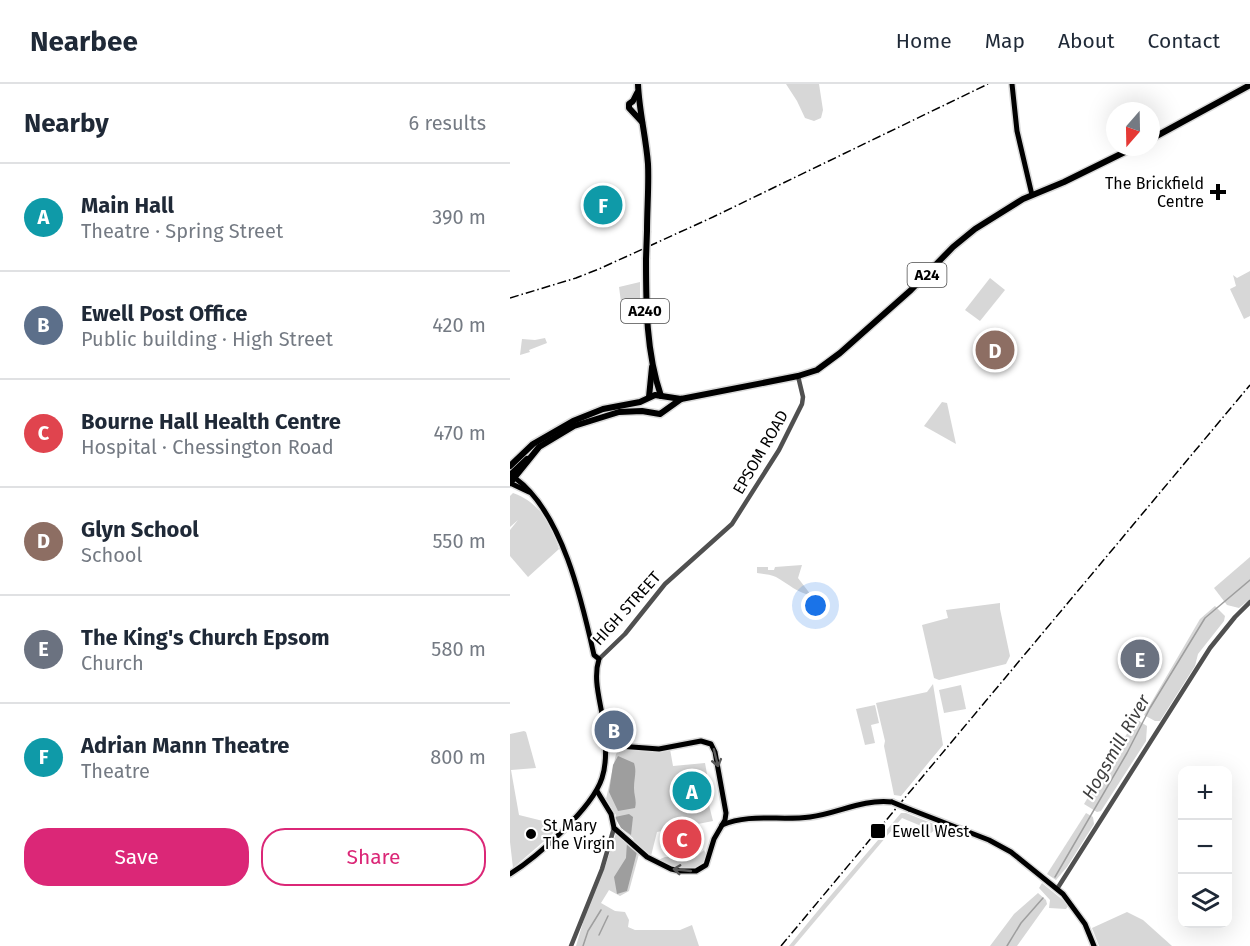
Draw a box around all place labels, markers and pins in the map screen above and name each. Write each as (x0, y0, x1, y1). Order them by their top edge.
place label: The Brickfield Centre (1105, 174, 1204, 211)
pin: F (584, 182, 622, 228)
marker: The Brickfield Centre (1209, 183, 1227, 201)
pin: D (976, 328, 1014, 372)
pin: E (1120, 636, 1160, 682)
pin: B (594, 708, 634, 752)
pin: A (672, 768, 711, 814)
place label: St Mary The Virgin (543, 816, 615, 853)
pin: C (662, 816, 702, 861)
marker: Ewell West (869, 822, 887, 840)
place label: Ewell West (892, 822, 969, 841)
marker: St Mary The Virgin (524, 827, 538, 841)

